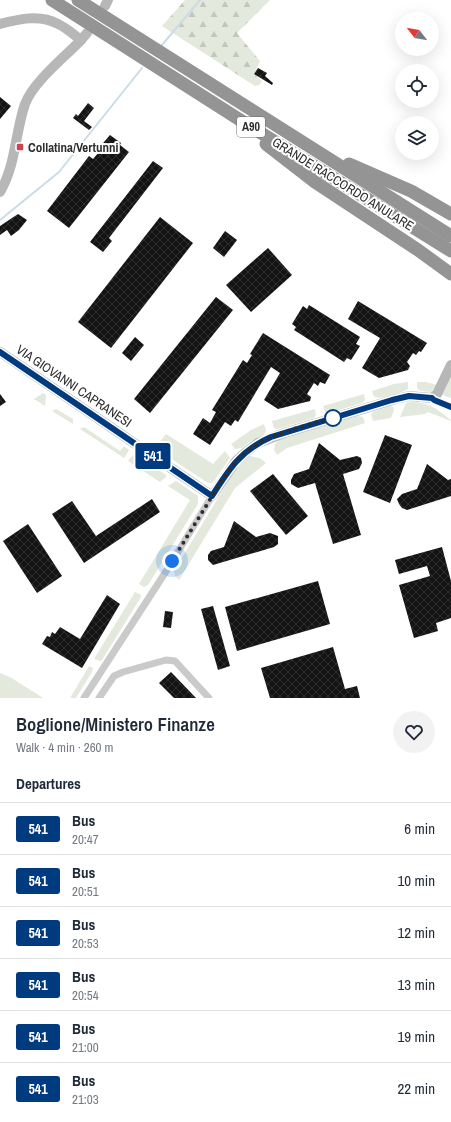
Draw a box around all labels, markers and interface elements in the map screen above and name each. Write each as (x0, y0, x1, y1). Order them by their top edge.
north arrow (395, 12, 439, 56)
map controls (395, 12, 439, 160)
button: locate (395, 64, 439, 108)
button: layers (395, 116, 439, 160)
road number: A90 (237, 117, 265, 137)
street label: GRANDE RACCORDO ANULARE (269, 133, 417, 235)
place label: Collatina/Vertunni (28, 139, 118, 156)
marker: Collatina/Vertunni (15, 142, 25, 152)
street label: VIA GIOVANNI CAPRANESI (13, 341, 135, 431)
unlabelled marker (324, 409, 342, 427)
line badge: 541 (130, 443, 176, 469)
text: 541 (143, 447, 163, 465)
your location (162, 551, 182, 571)
text: Boglione/Ministero Finanze (16, 711, 215, 737)
button: heart (393, 711, 435, 753)
text: Walk · 4 min · 260 m (16, 739, 113, 756)
text: Departures (16, 773, 81, 794)
text: Bus (72, 810, 95, 831)
text: 6 min (404, 818, 435, 839)
text: 541 (28, 820, 48, 838)
text: 20:47 (72, 831, 99, 848)
text: Bus (72, 862, 95, 883)
text: 10 min (397, 870, 435, 891)
text: 541 (28, 872, 48, 890)
text: 20:51 (72, 883, 99, 900)
text: Bus (72, 914, 95, 935)
text: 12 min (397, 922, 435, 943)
text: 541 (28, 924, 48, 942)
text: 20:53 (72, 935, 99, 952)
text: Bus (72, 966, 95, 987)
text: 13 min (397, 974, 435, 995)
text: 541 (28, 976, 48, 994)
text: 20:54 (72, 987, 99, 1004)
text: Bus (72, 1018, 95, 1039)
text: 19 min (397, 1026, 435, 1047)
text: 541 (28, 1028, 48, 1046)
text: 21:00 (72, 1039, 99, 1056)
text: Bus (72, 1070, 95, 1091)
text: 22 min (397, 1078, 435, 1099)
text: 541 (28, 1080, 48, 1098)
text: 21:03 (72, 1091, 99, 1108)

